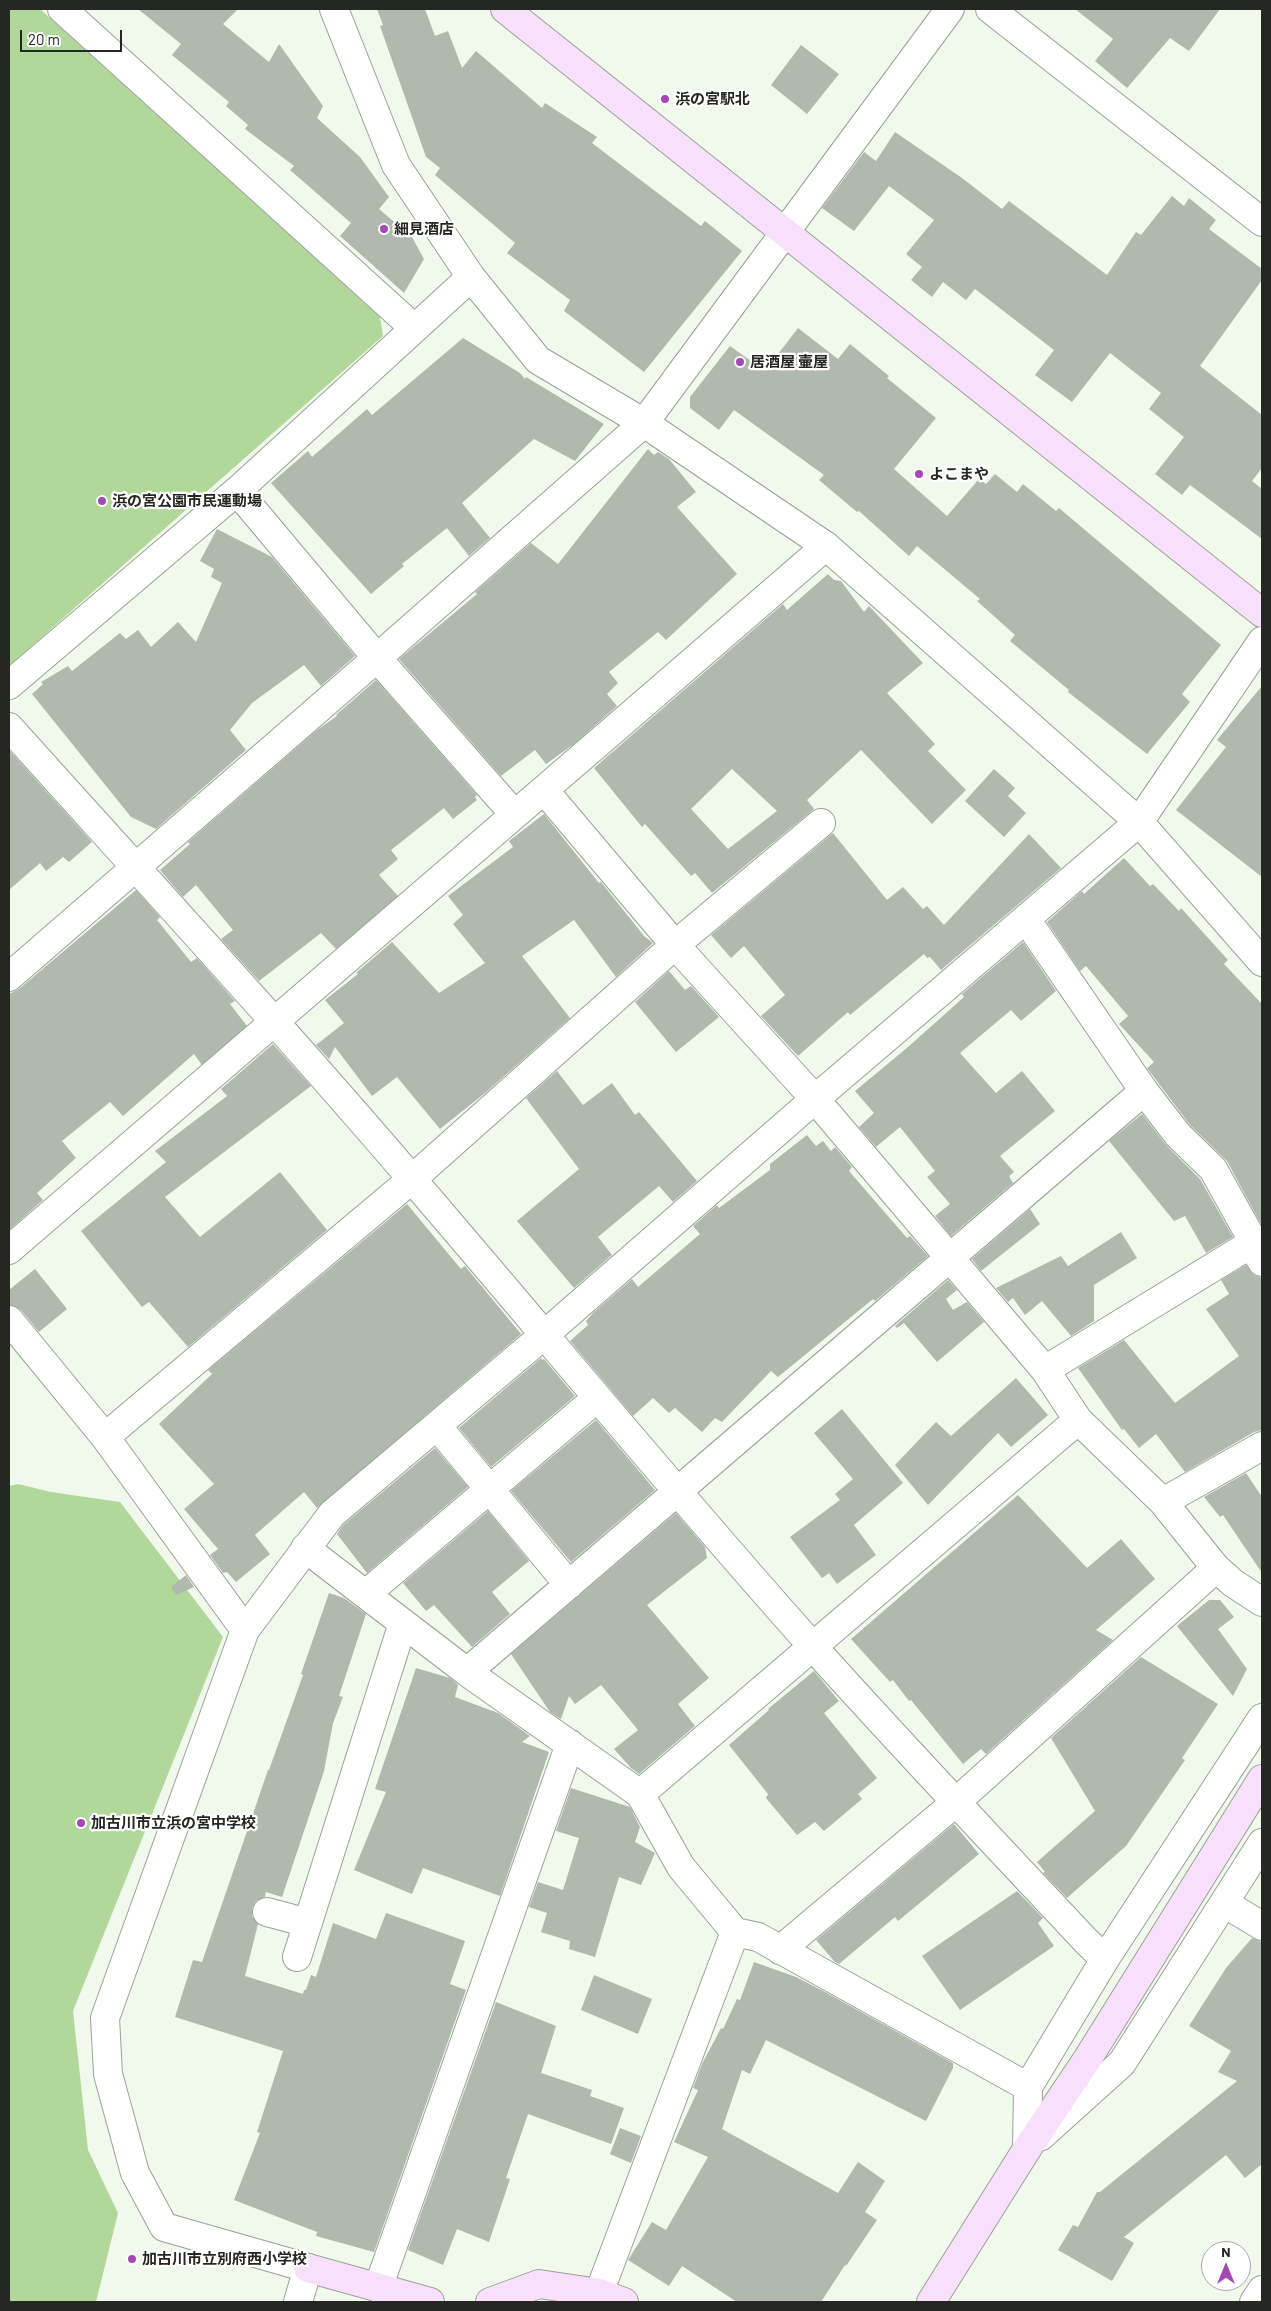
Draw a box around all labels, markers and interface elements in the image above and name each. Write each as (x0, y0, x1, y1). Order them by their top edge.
scale bar (22, 20, 125, 52)
text: 20 m (28, 30, 60, 48)
place label: 浜の宮駅北 (675, 90, 750, 108)
marker: 浜の宮駅北 (659, 93, 671, 105)
place label: 細見酒店 (394, 220, 454, 238)
marker: 細見酒店 (378, 223, 390, 235)
place label: 居酒屋 壷屋 (750, 353, 828, 371)
marker: 居酒屋 壷屋 (734, 356, 746, 368)
place label: よこまや (929, 465, 989, 483)
marker: よこまや (913, 468, 925, 480)
place label: 浜の宮公園市民運動場 (112, 492, 262, 510)
marker: 浜の宮公園市民運動場 (96, 495, 108, 507)
place label: 加古川市立浜の宮中学校 (91, 1814, 256, 1832)
marker: 加古川市立浜の宮中学校 (75, 1817, 87, 1829)
north arrow (1201, 2241, 1251, 2291)
text: N (1221, 2243, 1231, 2260)
place label: 加古川市立別府西小学校 (142, 2250, 307, 2268)
marker: 加古川市立別府西小学校 (126, 2253, 138, 2265)

